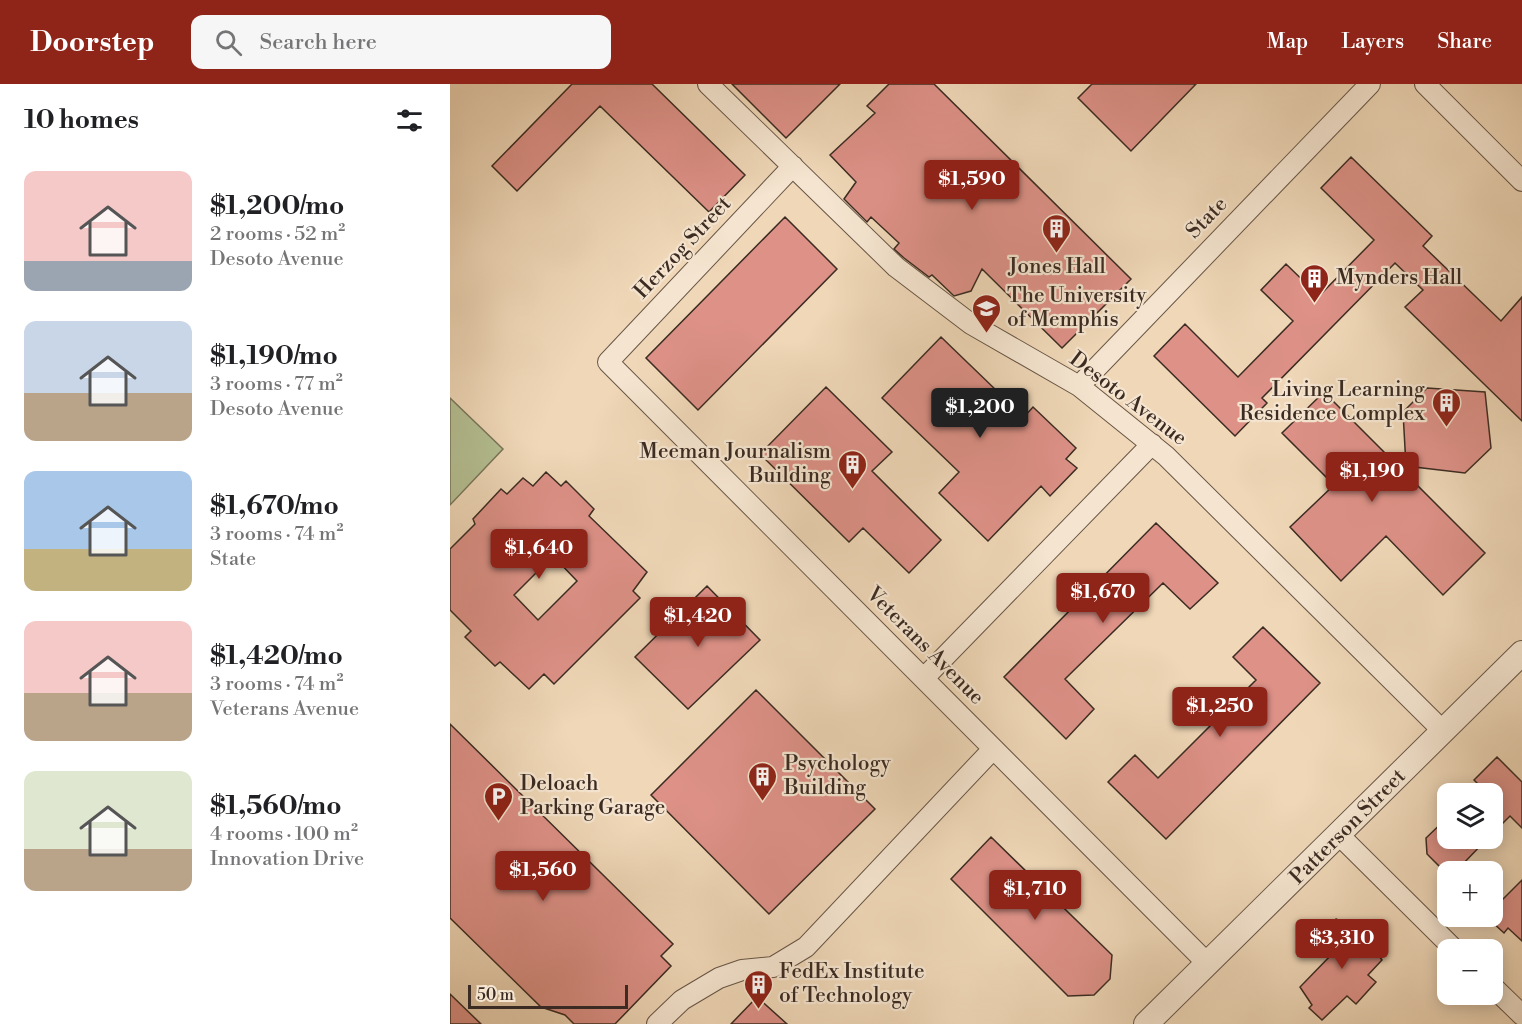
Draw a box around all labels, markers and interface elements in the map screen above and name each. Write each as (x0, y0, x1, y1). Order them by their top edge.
search box (191, 15, 611, 69)
text: Doorstep (30, 25, 155, 60)
icon: search (212, 26, 245, 59)
text: Search here (260, 29, 377, 56)
text: Map (1267, 29, 1308, 55)
text: Layers (1341, 29, 1404, 55)
text: Share (1437, 29, 1492, 55)
text: 10 homes (24, 104, 139, 136)
icon: filters (393, 104, 426, 137)
pin: $1,590 (923, 160, 1021, 211)
text: $1,590 (938, 167, 1006, 192)
text: $1,200/mo (210, 190, 344, 222)
street label: Herzog Street (629, 191, 737, 305)
street label: State (1181, 192, 1233, 244)
icon: home (72, 195, 144, 267)
building icon: Jones Hall (1041, 212, 1073, 254)
text: 2 rooms · 52 m² (210, 222, 345, 247)
text: Desoto Avenue (210, 247, 344, 272)
place label: Jones Hall (1007, 254, 1106, 280)
building icon: Mynders Hall (1299, 262, 1331, 304)
place label: Mynders Hall (1336, 265, 1462, 291)
place label: The University of Memphis (1007, 283, 1147, 333)
school or university icon: The University of Memphis (970, 292, 1002, 334)
text: $1,190/mo (210, 340, 338, 372)
icon: home (72, 345, 144, 417)
street label: Desoto Avenue (1064, 346, 1192, 452)
text: 3 rooms · 77 m² (210, 372, 343, 397)
place label: Living Learning Residence Complex (1239, 377, 1425, 427)
building icon: Living Learning Residence Complex (1430, 386, 1462, 428)
pin: $1,200 (931, 388, 1029, 439)
text: $1,200 (945, 395, 1015, 420)
text: Desoto Avenue (210, 397, 344, 422)
place label: Meeman Journalism Building (639, 439, 831, 489)
building icon: Meeman Journalism Building (836, 448, 868, 490)
pin: $1,190 (1323, 452, 1421, 503)
text: $1,190 (1340, 459, 1404, 484)
text: $1,670/mo (210, 490, 339, 522)
icon: home (72, 495, 144, 567)
text: 3 rooms · 74 m² (210, 522, 343, 547)
pin: $1,640 (490, 529, 588, 580)
text: $1,640 (505, 536, 573, 561)
text: State (210, 547, 256, 572)
pin: $1,670 (1054, 573, 1152, 624)
text: $1,670 (1070, 580, 1136, 605)
street label: Veterans Avenue (860, 581, 990, 711)
pin: $1,420 (649, 597, 747, 648)
text: $1,420 (664, 604, 732, 629)
text: $1,420/mo (210, 640, 343, 672)
icon: home (72, 645, 144, 717)
text: 3 rooms · 74 m² (210, 672, 343, 697)
pin: $1,250 (1171, 687, 1269, 738)
text: $1,250 (1186, 694, 1254, 719)
text: Veterans Avenue (210, 697, 359, 722)
place label: Psychology Building (783, 751, 891, 801)
building icon: Psychology Building (747, 760, 779, 802)
street label: Patterson Street (1285, 763, 1412, 890)
place label: Deloach Parking Garage (520, 771, 665, 821)
parking icon: Deloach Parking Garage (483, 780, 515, 822)
map controls (1437, 783, 1503, 1005)
button: layers (1437, 783, 1503, 849)
text: $1,560/mo (210, 790, 342, 822)
icon: home (72, 795, 144, 867)
text: 4 rooms · 100 m² (210, 822, 358, 847)
text: Innovation Drive (210, 847, 364, 872)
pin: $1,560 (494, 851, 592, 902)
text: $1,560 (509, 858, 577, 883)
button: + (1437, 861, 1503, 927)
pin: $1,710 (986, 870, 1084, 921)
text: $1,710 (1003, 877, 1067, 902)
pin: $3,310 (1293, 919, 1391, 970)
text: $3,310 (1309, 926, 1375, 951)
button: − (1437, 939, 1503, 1005)
place label: FedEx Institute of Technology (779, 959, 925, 1009)
building icon: FedEx Institute of Technology (742, 968, 774, 1010)
scale bar (468, 982, 628, 1010)
text: 50 m (477, 985, 514, 1005)

